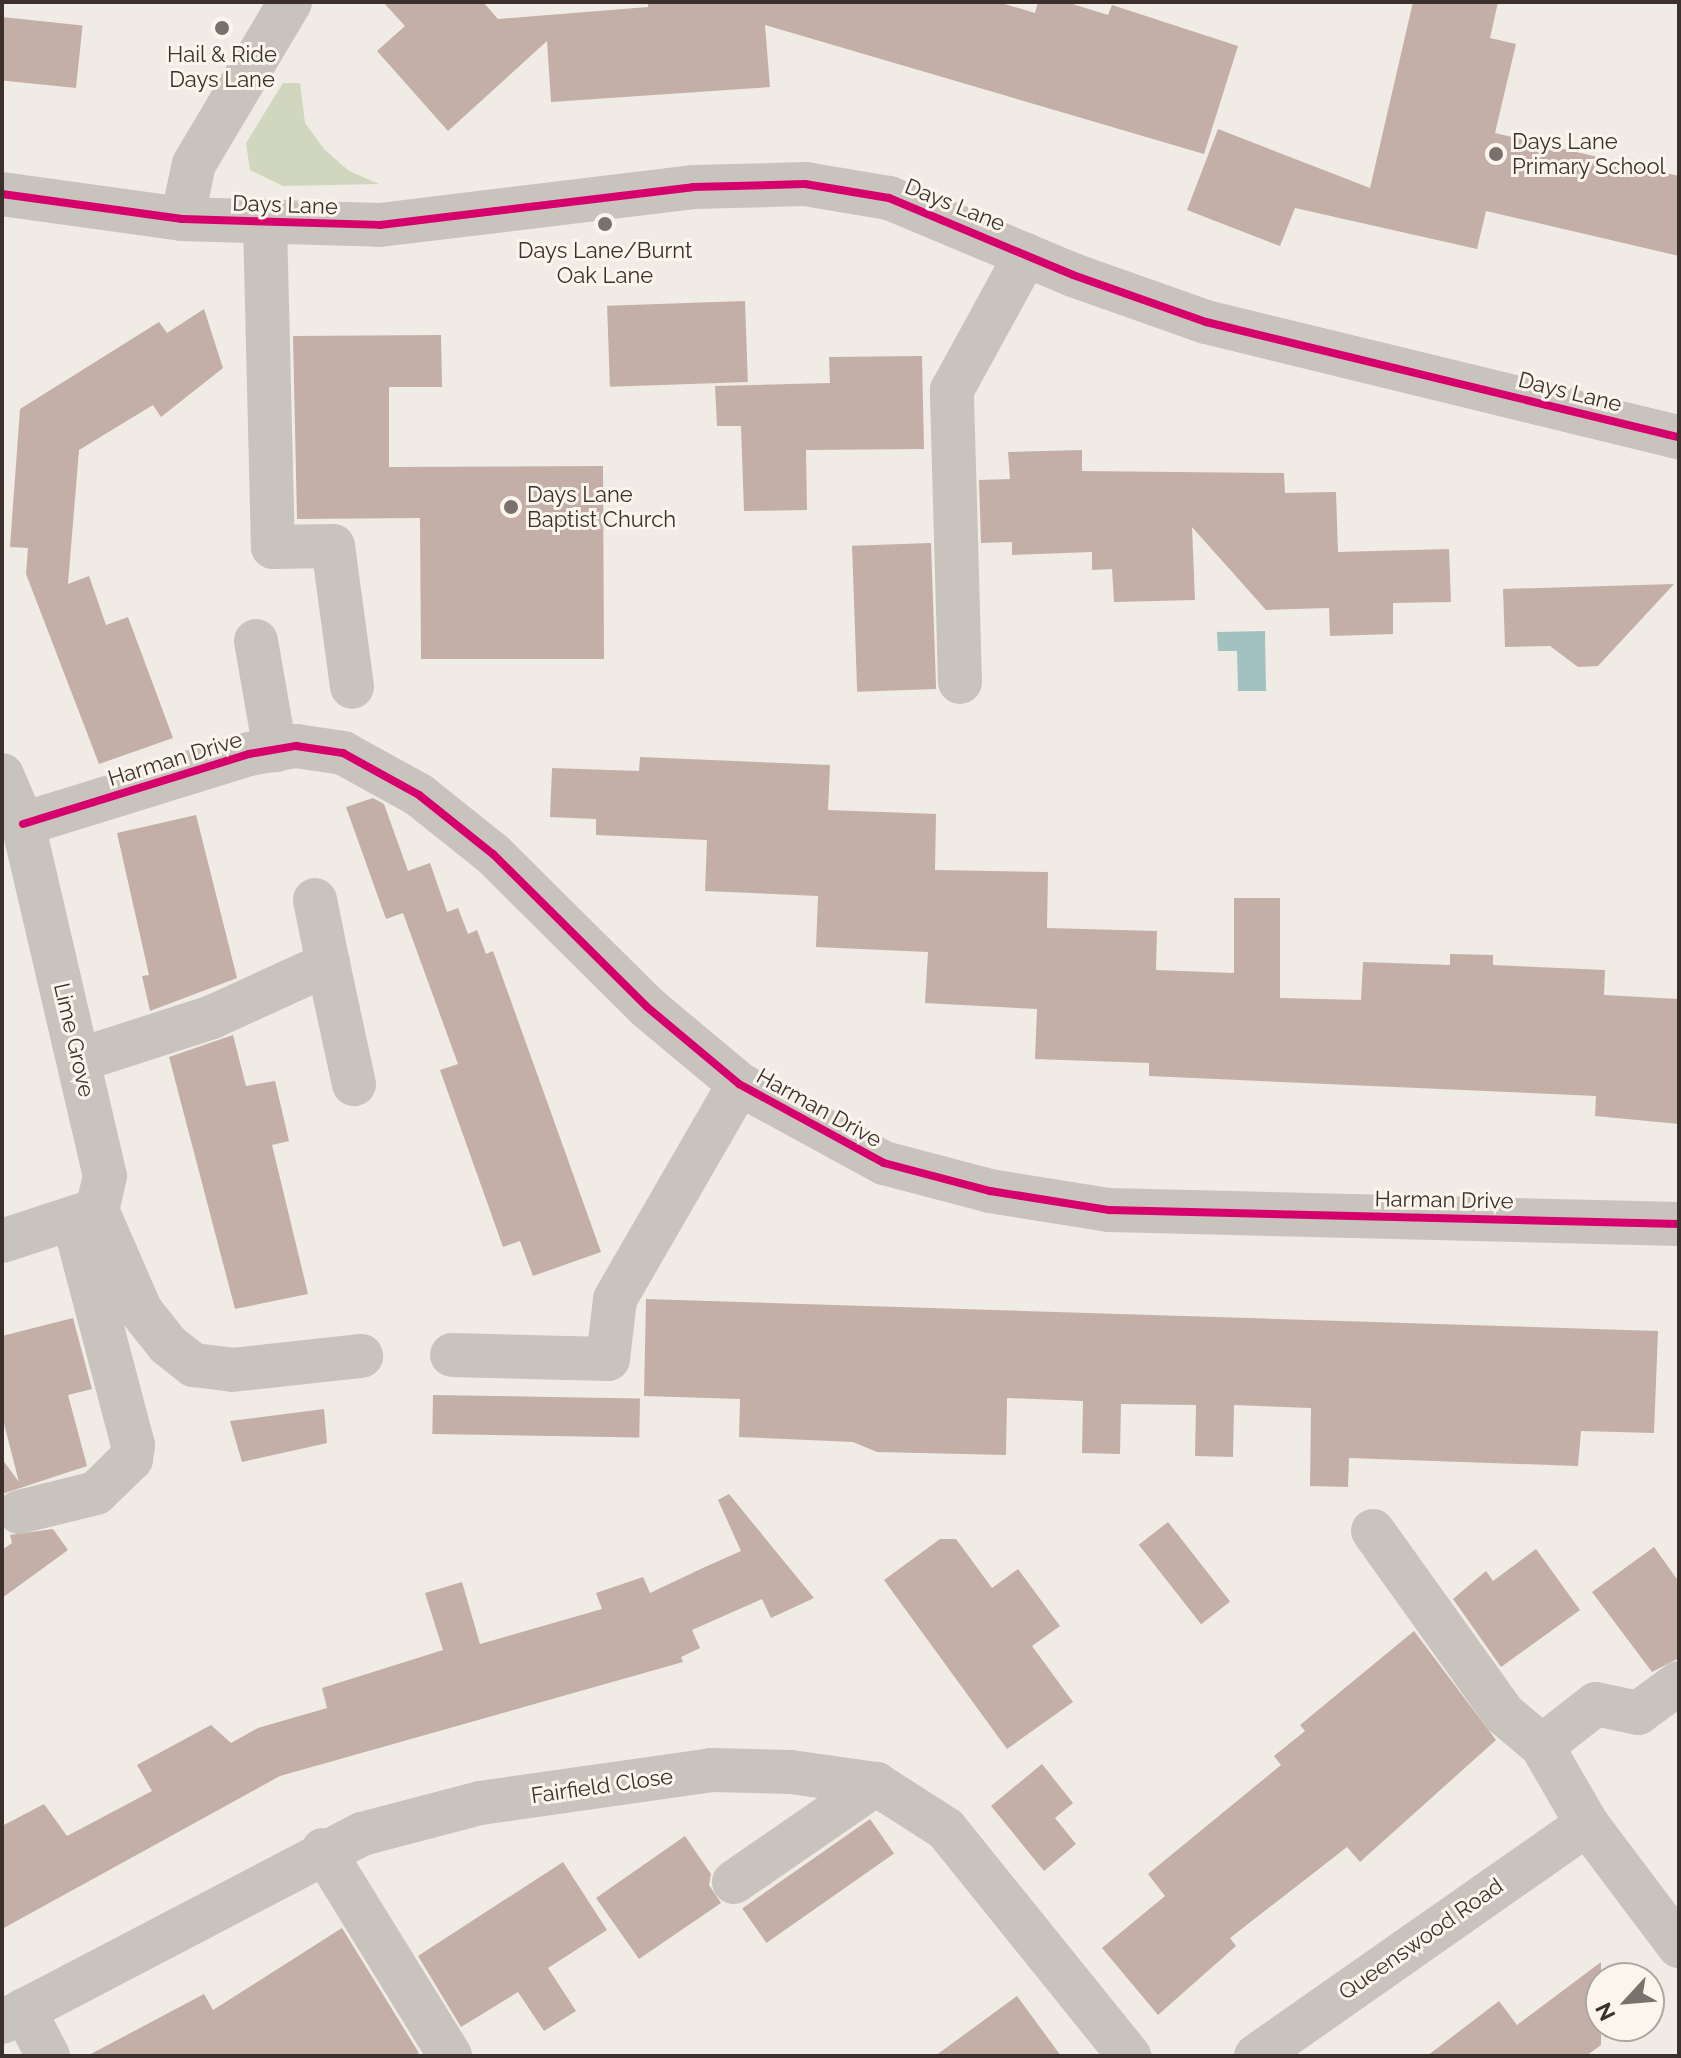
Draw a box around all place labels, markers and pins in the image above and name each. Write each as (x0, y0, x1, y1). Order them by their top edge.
marker: Hail & Ride Days Lane (213, 19, 231, 37)
place label: Hail & Ride Days Lane (167, 41, 277, 92)
place label: Days Lane Primary School (1512, 128, 1666, 180)
marker: Days Lane Primary School (1487, 145, 1505, 163)
marker: Days Lane/Burnt Oak Lane (596, 215, 614, 233)
place label: Days Lane/Burnt Oak Lane (518, 237, 692, 288)
place label: Days Lane Baptist Church (527, 481, 676, 532)
marker: Days Lane Baptist Church (502, 498, 520, 516)

